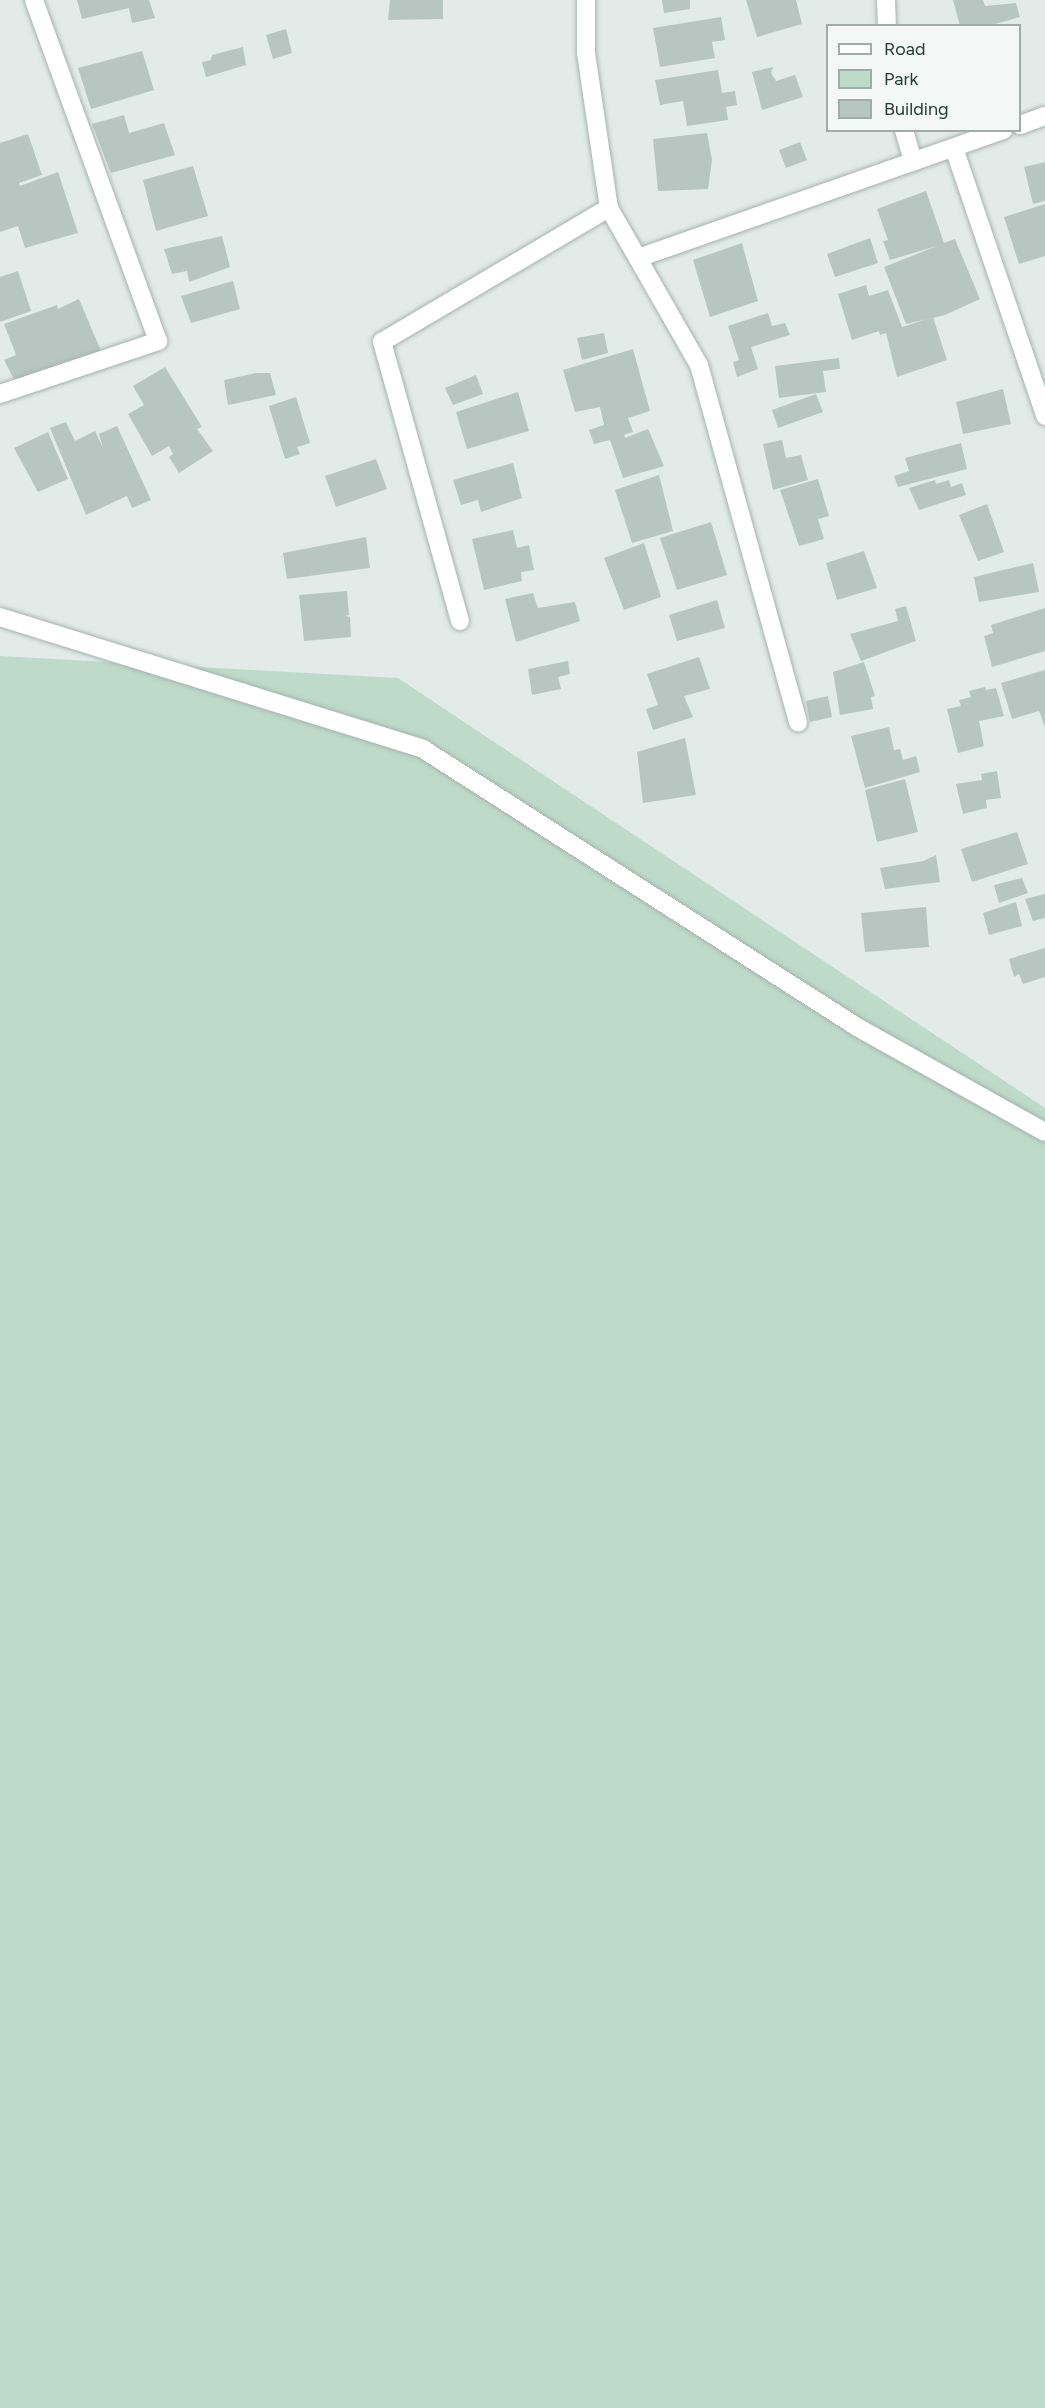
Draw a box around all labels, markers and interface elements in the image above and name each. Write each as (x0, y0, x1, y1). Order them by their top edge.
legend (826, 24, 1021, 132)
text: Road (884, 38, 925, 60)
text: Park (884, 68, 918, 90)
text: Building (884, 98, 949, 120)

